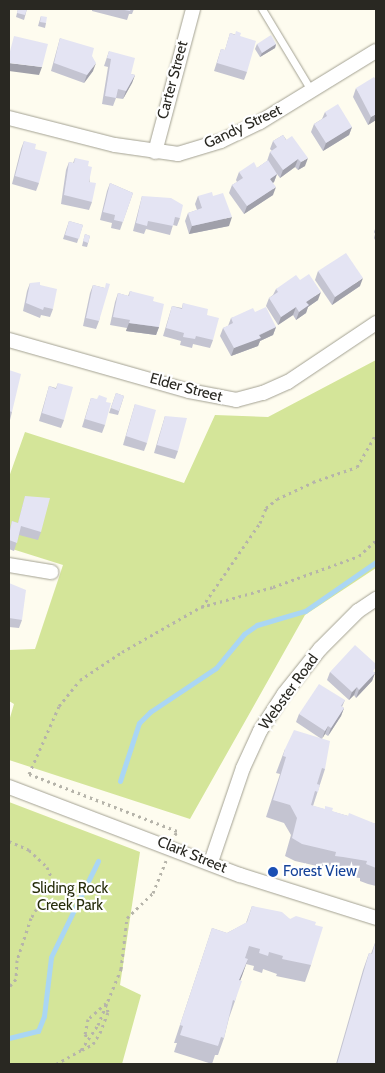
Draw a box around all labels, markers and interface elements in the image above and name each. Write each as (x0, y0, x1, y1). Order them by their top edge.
street label: Carter Street (154, 39, 192, 121)
street label: Gandy Street (201, 101, 285, 153)
street label: Elder Street (148, 370, 224, 406)
street label: Webster Road (256, 651, 322, 733)
street label: Clark Street (155, 833, 229, 877)
place label: Forest View (283, 863, 357, 881)
marker: Forest View (267, 866, 279, 878)
park label: Sliding Rock Creek Park (32, 879, 108, 914)

